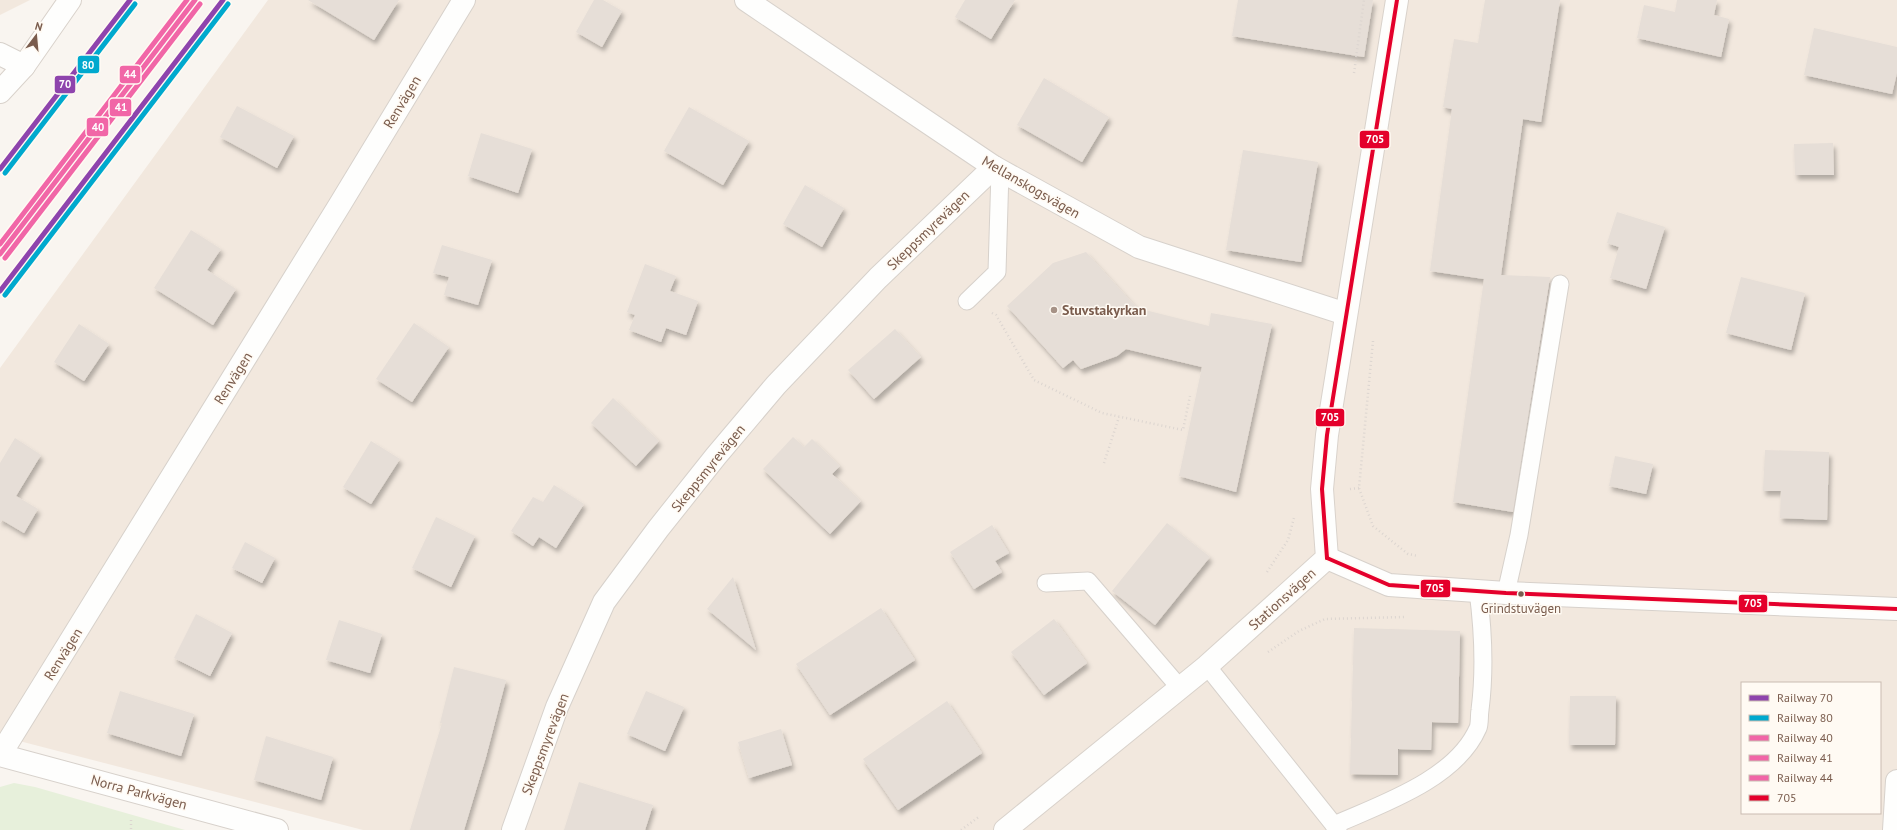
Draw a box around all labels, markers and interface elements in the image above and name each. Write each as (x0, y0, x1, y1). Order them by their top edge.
north arrow (16, 16, 56, 56)
text: N (33, 19, 44, 34)
line badge: 80 (77, 55, 100, 74)
text: 80 (82, 58, 94, 72)
line badge: 44 (119, 65, 141, 84)
text: 44 (124, 67, 137, 81)
street label: Renvägen (379, 72, 425, 132)
line badge: 70 (54, 75, 76, 94)
text: 70 (59, 77, 71, 91)
line badge: 41 (109, 98, 132, 117)
text: 41 (115, 100, 127, 114)
line badge: 40 (86, 117, 109, 137)
text: 40 (92, 120, 104, 134)
line badge: 705 (1359, 130, 1390, 149)
text: 705 (1366, 132, 1384, 146)
street label: Mellanskogsvägen (979, 152, 1083, 222)
street label: Skeppsmyrevägen (883, 186, 973, 274)
place label: Stuvstakyrkan (1062, 301, 1146, 319)
marker: Stuvstakyrkan (1049, 305, 1059, 315)
street label: Renvägen (210, 348, 256, 408)
line badge: 705 (1315, 408, 1345, 427)
text: 705 (1321, 410, 1339, 424)
street label: Skeppsmyrevägen (667, 421, 749, 515)
street label: Stationsvägen (1245, 564, 1319, 634)
line badge: 705 (1420, 579, 1451, 598)
text: 705 (1426, 581, 1444, 595)
marker: Grindstuvägen (1516, 589, 1526, 599)
line badge: 705 (1738, 594, 1768, 613)
text: 705 (1744, 596, 1762, 610)
place label: Grindstuvägen (1481, 600, 1561, 617)
street label: Renvägen (40, 624, 86, 684)
legend (1741, 682, 1881, 814)
text: Railway 70 (1777, 690, 1833, 705)
street label: Skeppsmyrevägen (517, 691, 573, 797)
text: Railway 80 (1777, 710, 1833, 725)
text: Railway 40 (1777, 730, 1833, 745)
text: Railway 41 (1777, 750, 1833, 765)
text: Railway 44 (1777, 770, 1833, 785)
street label: Norra Parkvägen (89, 771, 189, 813)
text: 705 (1777, 790, 1797, 805)

